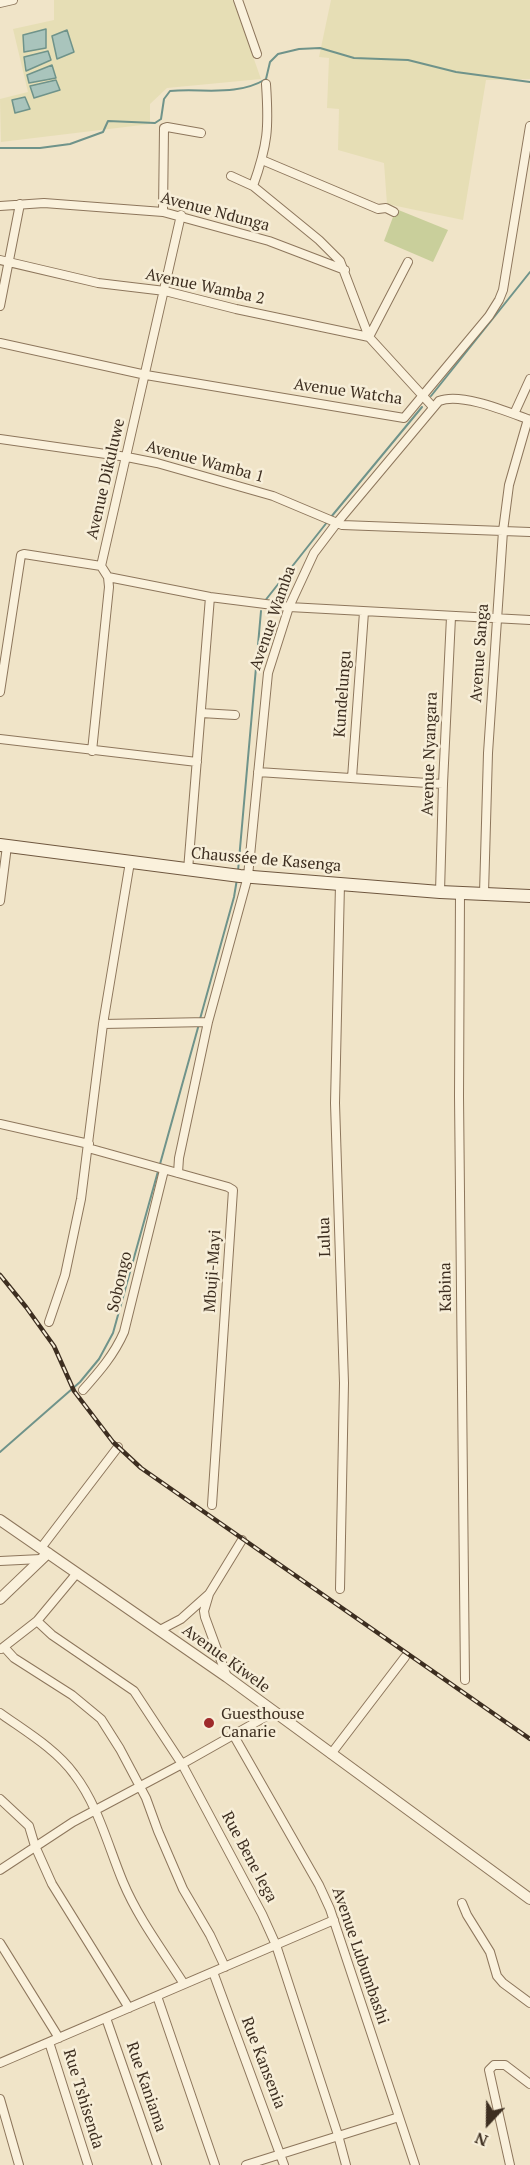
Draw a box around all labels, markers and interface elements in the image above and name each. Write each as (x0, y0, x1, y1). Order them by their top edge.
street label: Avenue Ndunga (158, 188, 272, 236)
street label: Avenue Wamba 2 (144, 265, 266, 309)
street label: Avenue Watcha (293, 375, 403, 409)
street label: Avenue Dikuluwe (83, 417, 129, 541)
street label: Avenue Wamba 1 (144, 437, 266, 487)
street label: Avenue Wamba (246, 563, 300, 673)
street label: Avenue Sanga (467, 603, 493, 703)
street label: Kundelungu (330, 650, 356, 738)
street label: Avenue Nyangara (418, 692, 442, 816)
street label: Chaussée de Kasenga (190, 844, 342, 876)
street label: Lulua (315, 1217, 335, 1257)
street label: Mbuji-Mayi (201, 1229, 225, 1313)
street label: Sobongo (104, 1250, 136, 1314)
street label: Kabina (436, 1262, 456, 1312)
street label: Avenue Kiwele (178, 1621, 274, 1697)
place label: Guesthouse Canarie (221, 1704, 305, 1742)
marker: Guesthouse Canarie (202, 1716, 216, 1730)
street label: Rue Bene lega (217, 1808, 281, 1906)
street label: Avenue Lubumbashi (328, 1885, 392, 2027)
street label: Rue Kansenia (237, 2014, 289, 2112)
street label: Rue Kaniama (122, 2039, 170, 2135)
street label: Rue Tshisenda (59, 2047, 107, 2151)
north arrow (458, 2093, 518, 2153)
text: N (472, 2127, 491, 2152)

